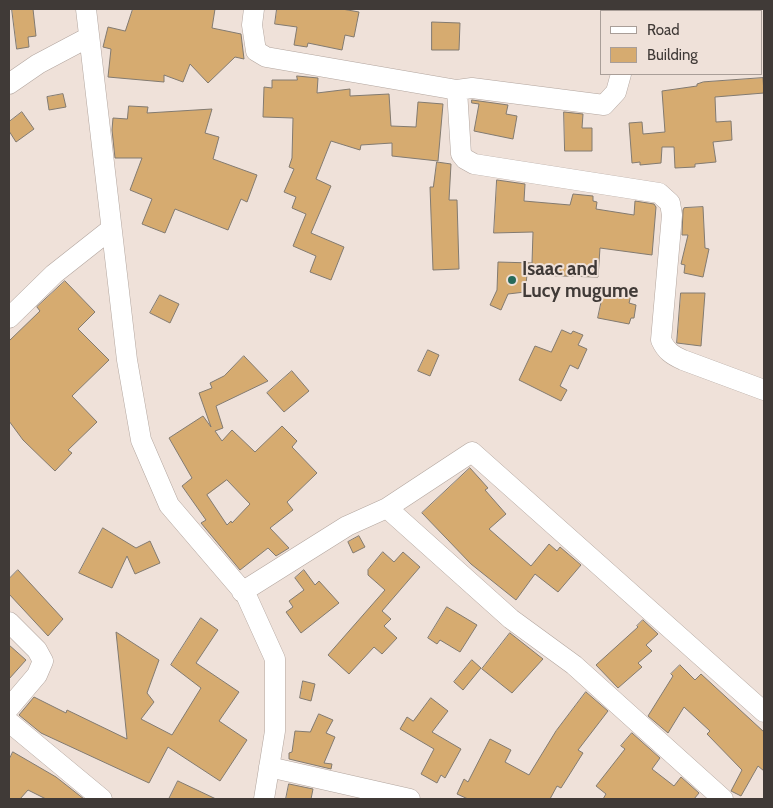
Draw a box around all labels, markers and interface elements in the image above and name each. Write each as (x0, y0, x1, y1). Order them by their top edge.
legend (600, 10, 763, 75)
text: Road (647, 21, 680, 39)
text: Building (647, 46, 698, 64)
place label: Isaac and Lucy mugume (522, 258, 638, 302)
marker: Isaac and Lucy mugume (506, 274, 518, 286)

